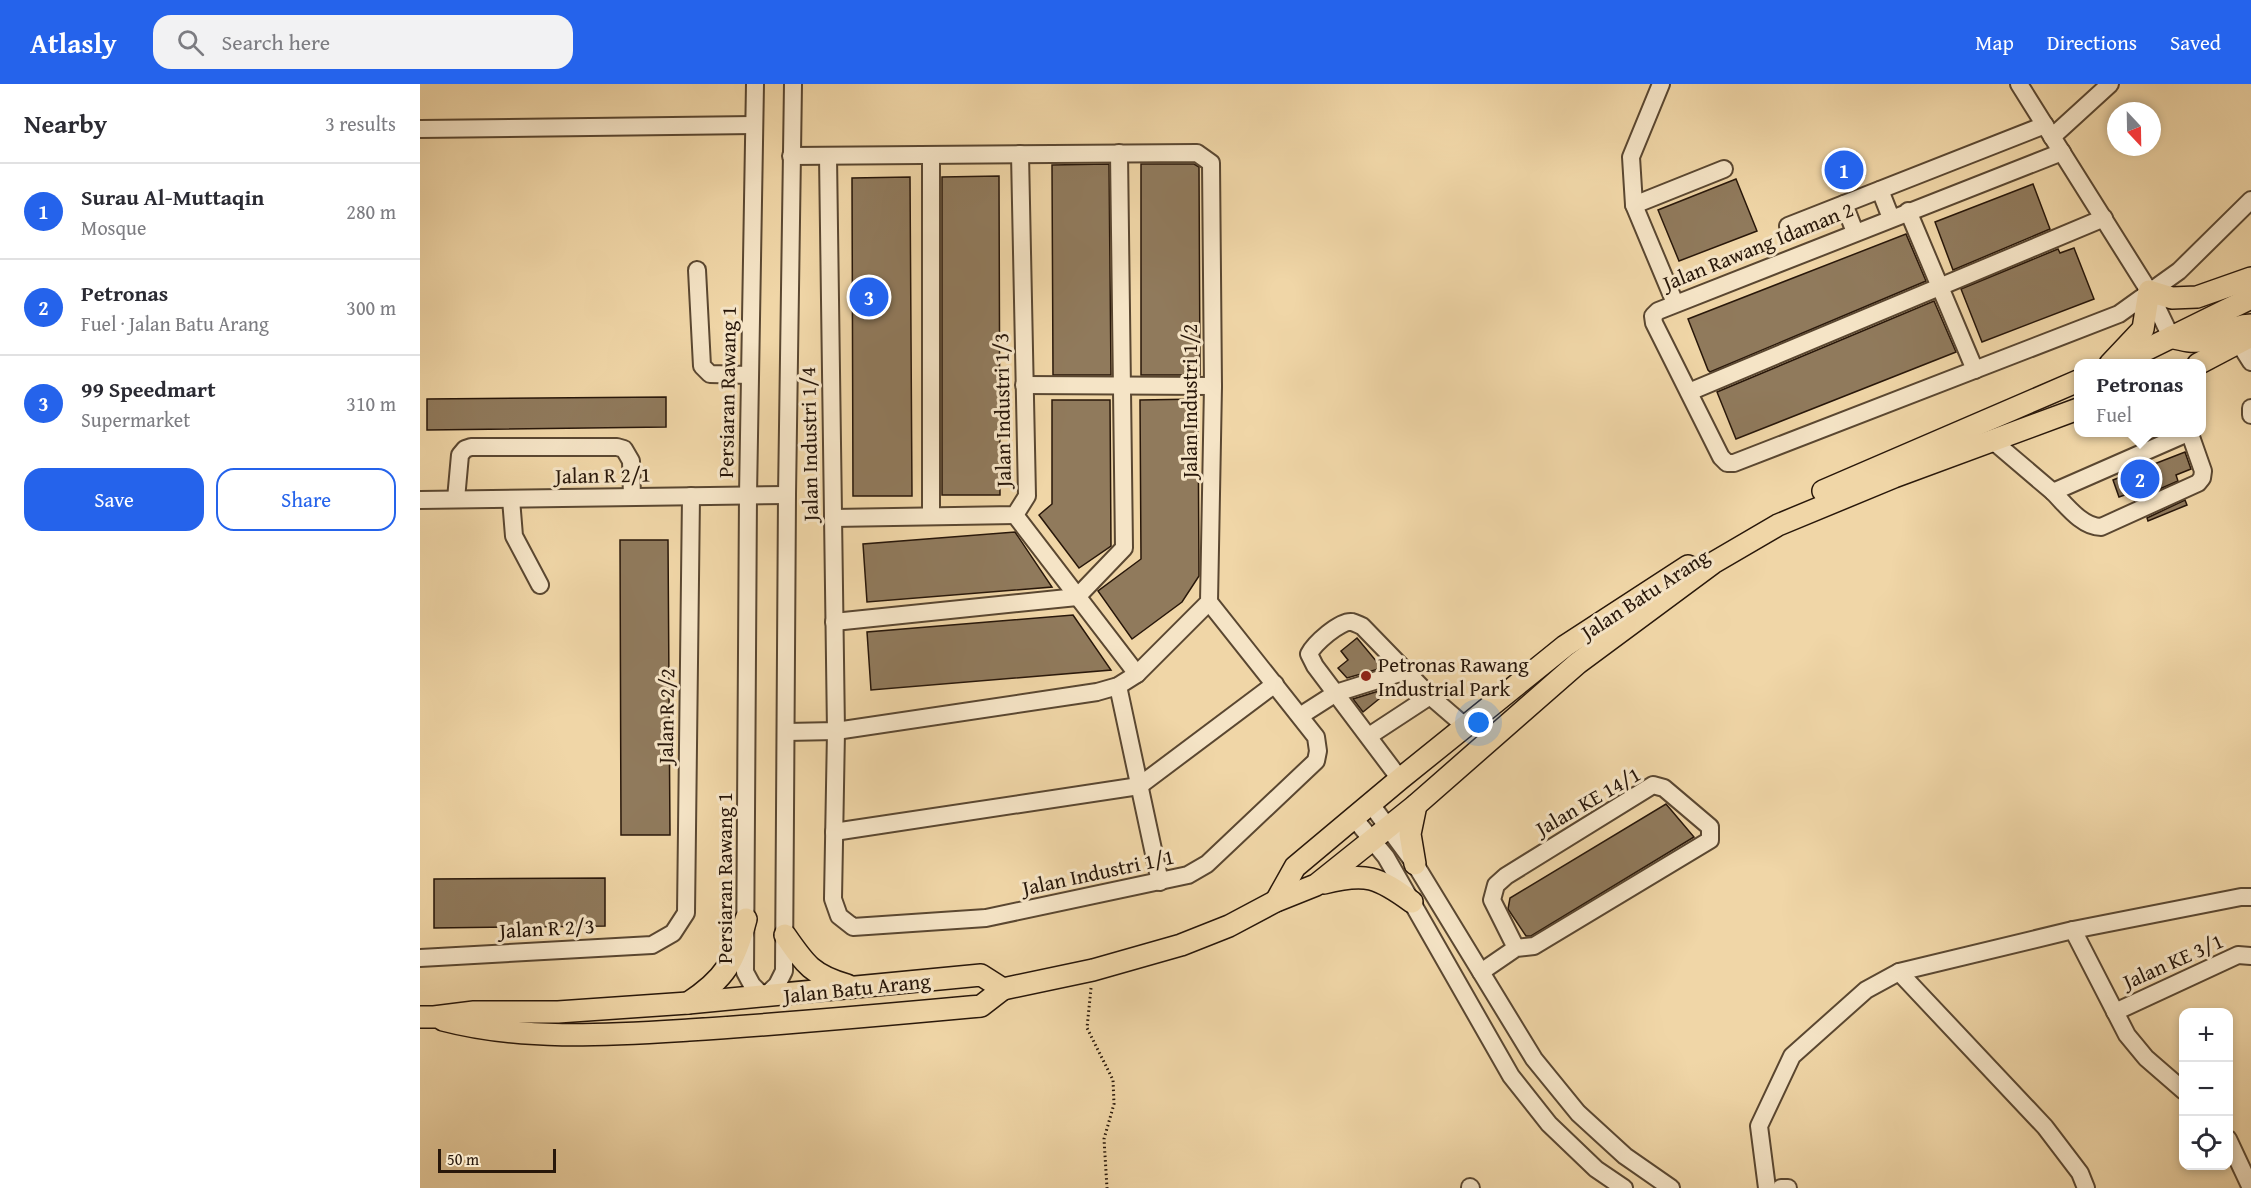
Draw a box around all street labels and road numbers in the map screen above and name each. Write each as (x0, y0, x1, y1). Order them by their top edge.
street label: Jalan Rawang Idaman 2 (1655, 194, 1858, 300)
street label: Persiaran Rawang 1 (710, 306, 744, 478)
street label: Jalan Industri 1/2 (1174, 324, 1205, 481)
street label: Jalan Industri 1/3 (985, 332, 1019, 491)
street label: Jalan Industri 1/4 (792, 366, 826, 525)
street label: Jalan R 2/1 (552, 459, 651, 491)
street label: Jalan Batu Arang (1572, 541, 1716, 649)
street label: Jalan R 2/2 (650, 668, 682, 767)
street label: Jalan KE 14/1 (1527, 758, 1646, 845)
street label: Persiaran Rawang 1 (709, 792, 740, 964)
street label: Jalan Industri 1/1 (1016, 841, 1177, 904)
street label: Jalan R 2/3 (495, 910, 596, 946)
street label: Jalan KE 3/1 (2115, 925, 2228, 998)
street label: Jalan Batu Arang (779, 965, 932, 1011)

